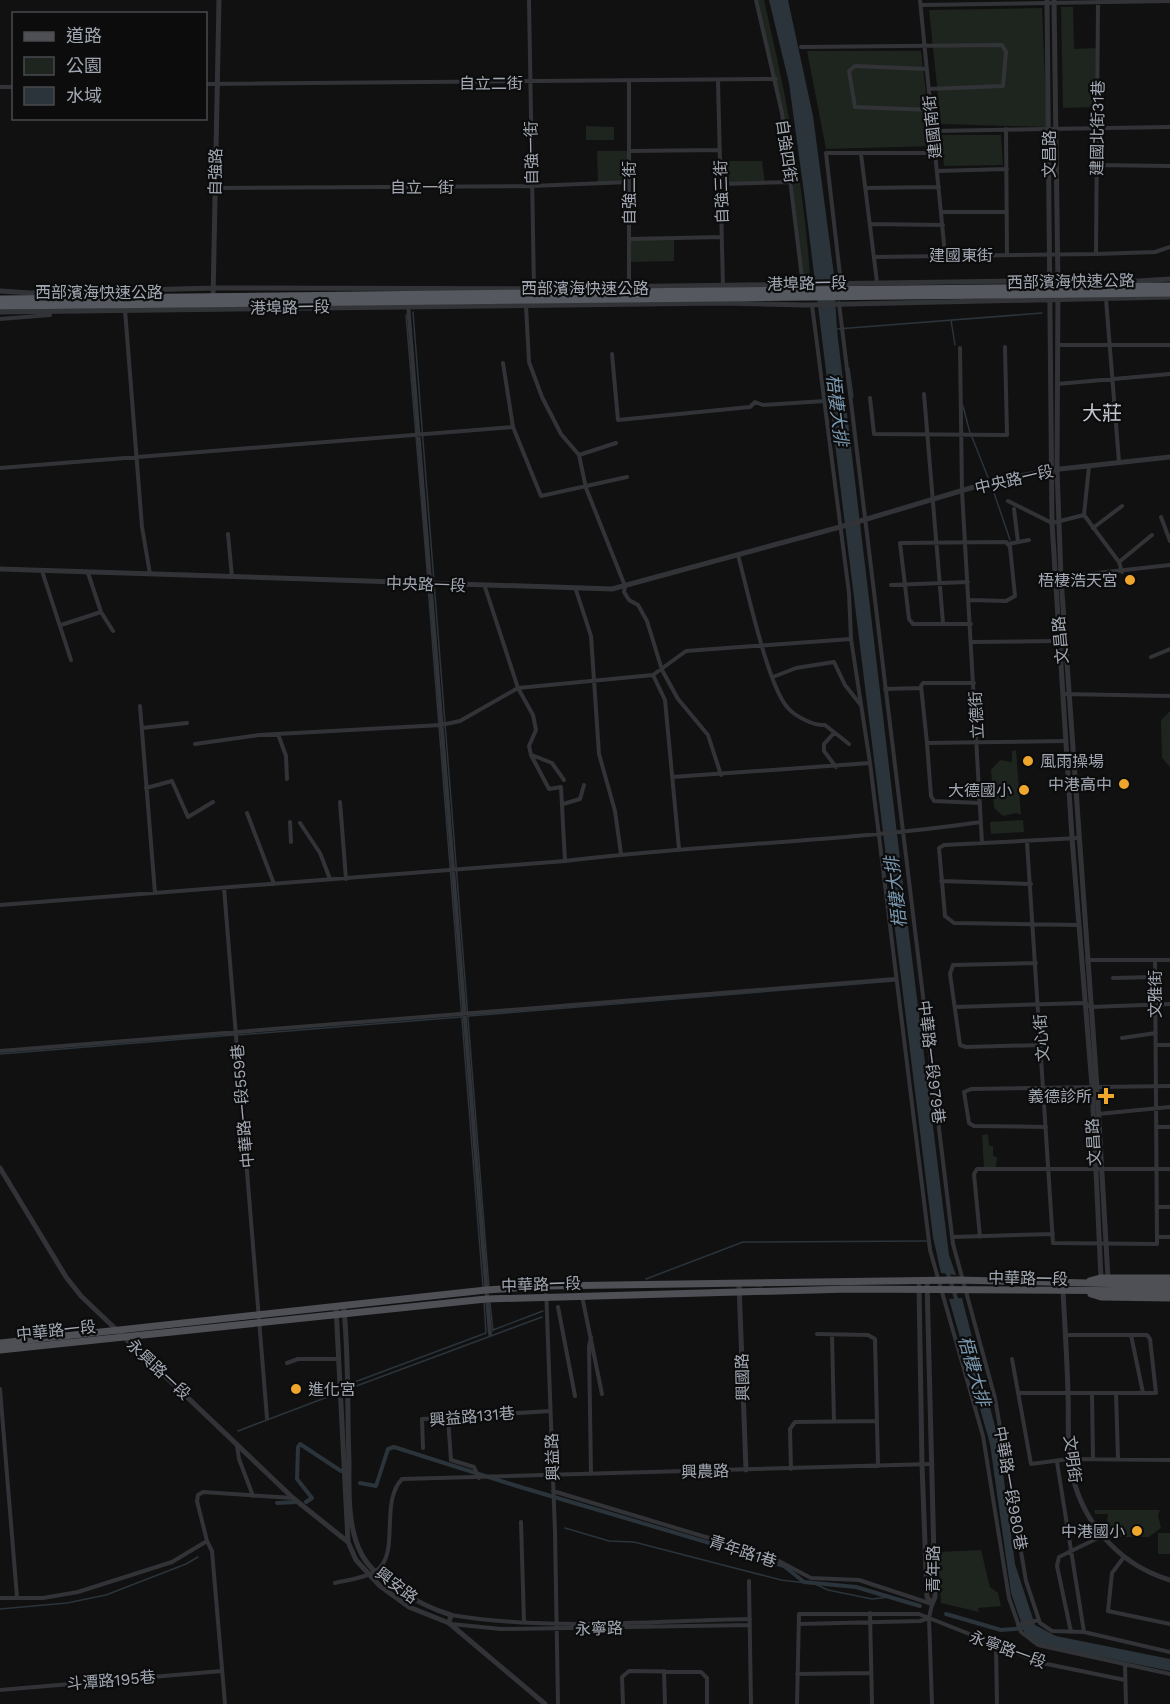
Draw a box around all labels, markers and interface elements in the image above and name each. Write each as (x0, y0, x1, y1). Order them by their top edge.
legend (12, 12, 207, 120)
text: 道路 (66, 25, 102, 46)
text: 公園 (66, 55, 102, 76)
street label: 自立二街 (459, 74, 523, 93)
street label: 建國北街31巷 (1087, 80, 1108, 176)
text: 水域 (66, 85, 102, 106)
street label: 建國南街 (920, 94, 945, 160)
street label: 自強四街 (773, 118, 800, 184)
street label: 自強一街 (521, 121, 542, 185)
street label: 文昌路 (1040, 130, 1059, 178)
street label: 自強路 (206, 148, 225, 196)
street label: 自強三街 (711, 160, 732, 224)
street label: 自強二街 (620, 161, 639, 225)
street label: 自立一街 (390, 178, 454, 197)
street label: 建國東街 (929, 246, 993, 265)
street label: 西部濱海快速公路 (1007, 271, 1135, 292)
street label: 港埠路一段 (767, 273, 847, 294)
street label: 西部濱海快速公路 (521, 279, 649, 298)
street label: 西部濱海快速公路 (35, 283, 163, 302)
street label: 港埠路一段 (250, 297, 330, 318)
water label: 梧棲大排 (823, 373, 853, 449)
district label: 大莊 (1082, 401, 1122, 425)
street label: 中央路一段 (973, 461, 1055, 498)
place label: 梧棲浩天宮 (1038, 571, 1118, 590)
marker: 梧棲浩天宮 (1123, 573, 1137, 587)
street label: 中央路一段 (386, 574, 466, 595)
street label: 文昌路 (1049, 615, 1072, 665)
street label: 立德街 (966, 691, 987, 739)
place label: 風雨操場 (1040, 752, 1104, 771)
marker: 風雨操場 (1021, 754, 1035, 768)
place label: 中港高中 (1048, 775, 1112, 794)
marker: 中港高中 (1117, 777, 1131, 791)
place label: 大德國小 (948, 781, 1012, 800)
marker: 大德國小 (1017, 783, 1031, 797)
water label: 梧棲大排 (880, 853, 910, 929)
street label: 文雅街 (1146, 970, 1165, 1018)
street label: 中華路一段979巷 (914, 999, 949, 1125)
street label: 文心街 (1030, 1013, 1053, 1063)
street label: 中華路一段559巷 (228, 1043, 257, 1169)
place label: 義德診所 (1028, 1087, 1092, 1106)
marker: 義德診所 (1097, 1087, 1115, 1105)
street label: 文昌路 (1083, 1118, 1104, 1166)
street label: 中華路一段 (988, 1268, 1068, 1289)
street label: 中華路一段 (501, 1274, 581, 1295)
street label: 中華路一段 (15, 1317, 97, 1344)
water label: 梧棲大排 (954, 1333, 995, 1410)
street label: 永興路一段 (123, 1335, 194, 1404)
street label: 興國路 (733, 1353, 752, 1401)
place label: 進化宮 (308, 1380, 356, 1399)
marker: 進化宮 (289, 1382, 303, 1396)
street label: 興益路131巷 (428, 1403, 516, 1430)
street label: 中華路一段980巷 (990, 1425, 1031, 1552)
street label: 興益路 (542, 1433, 563, 1481)
street label: 文明街 (1060, 1434, 1085, 1484)
street label: 興農路 (681, 1461, 729, 1482)
place label: 中港國小 (1061, 1522, 1125, 1541)
marker: 中港國小 (1130, 1524, 1144, 1538)
street label: 青年路1巷 (707, 1532, 779, 1571)
street label: 青年路 (924, 1545, 943, 1593)
street label: 興安路 (372, 1563, 422, 1607)
street label: 永寧路 (575, 1619, 623, 1638)
street label: 永寧路一段 (967, 1627, 1049, 1672)
street label: 斗潭路195巷 (66, 1667, 156, 1694)

